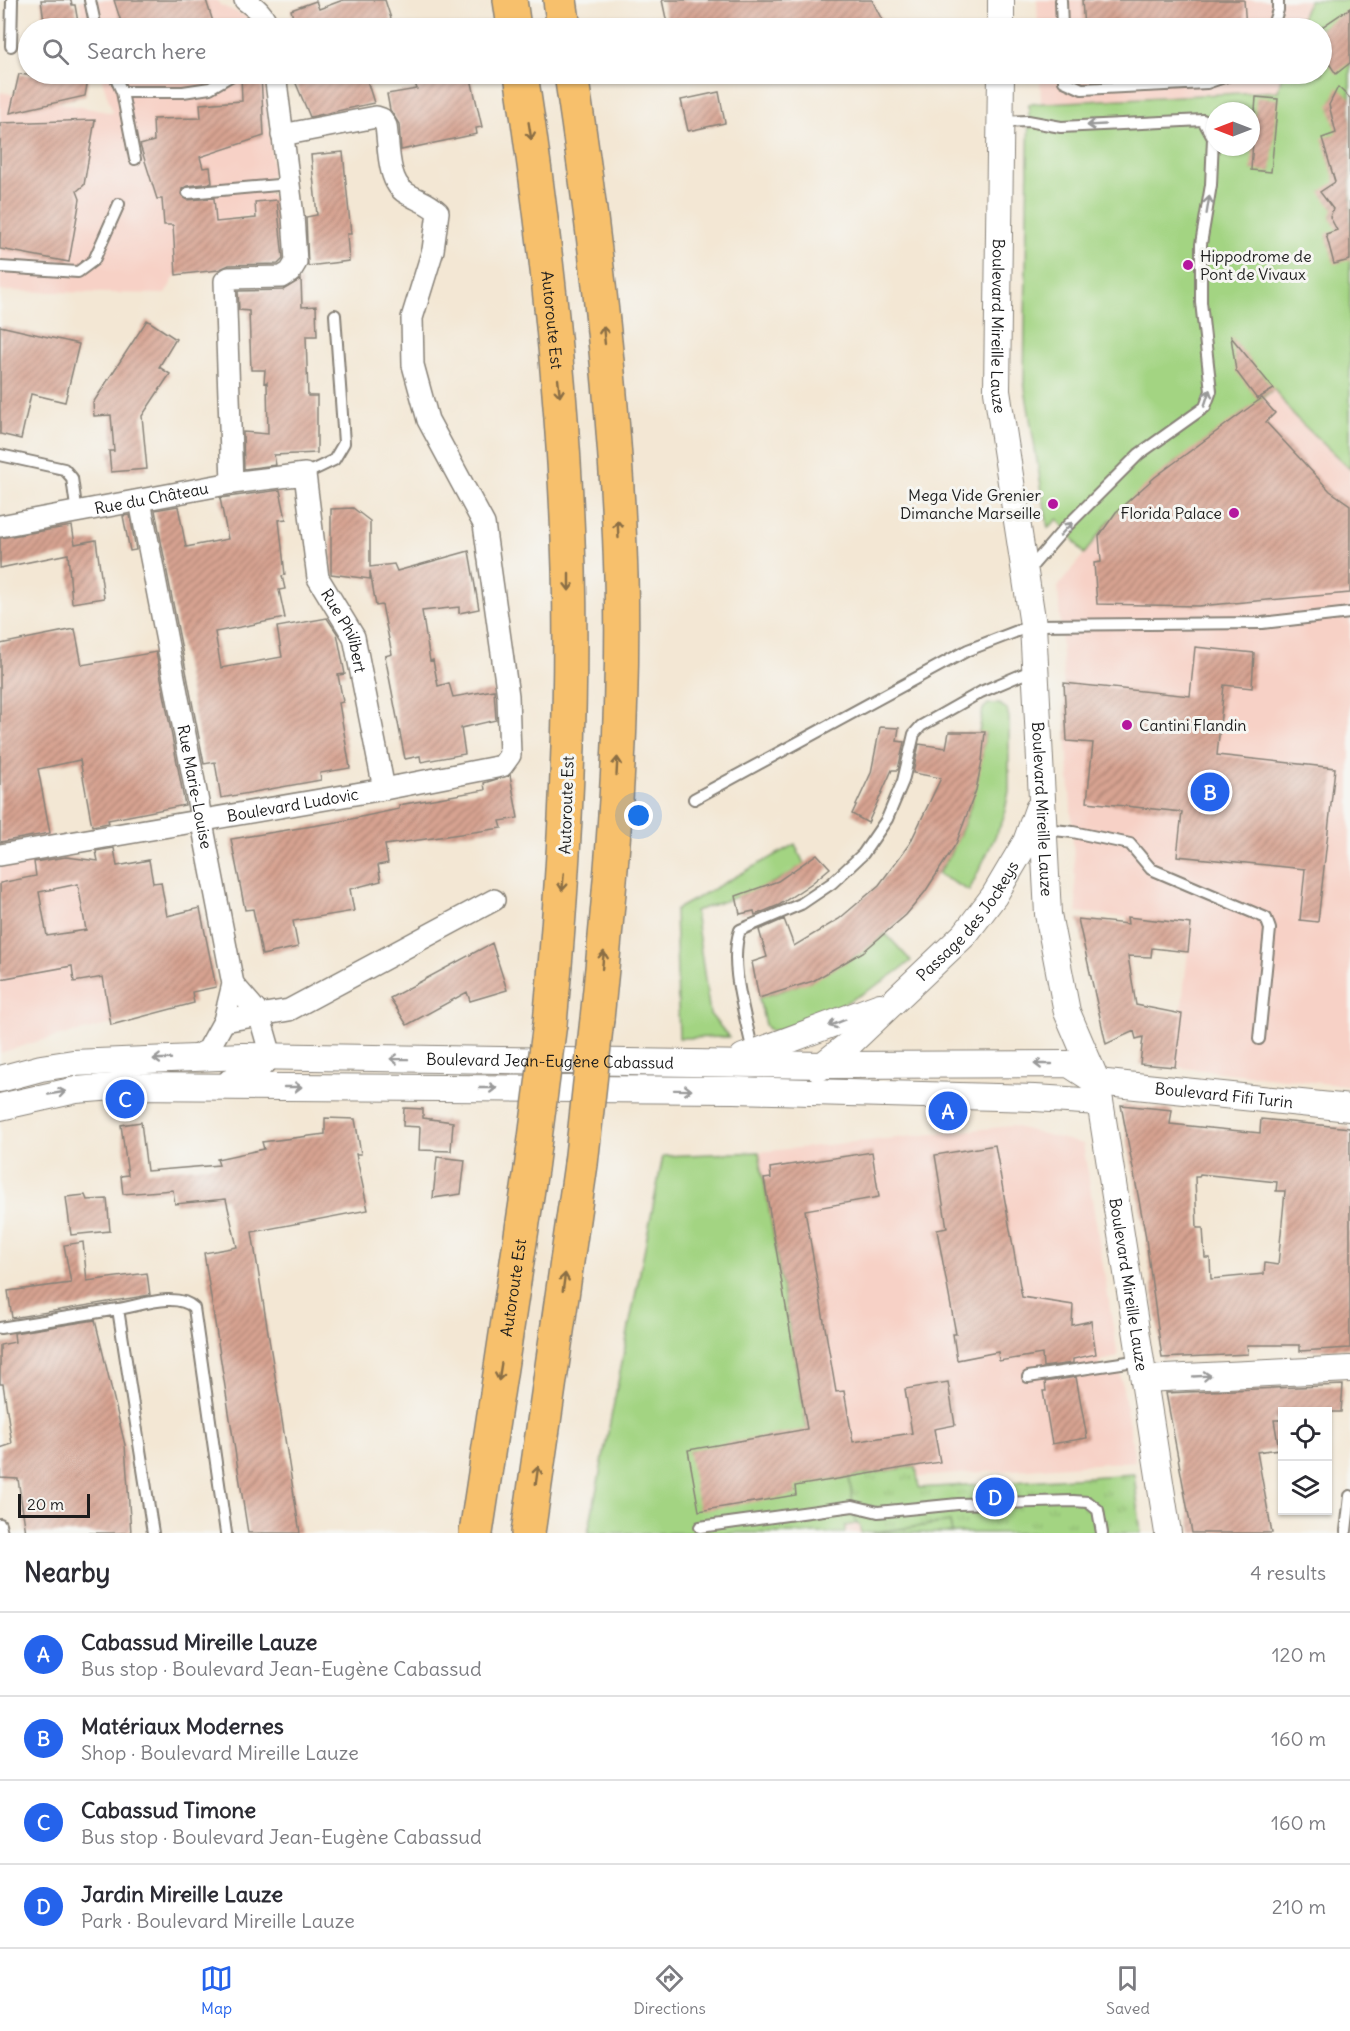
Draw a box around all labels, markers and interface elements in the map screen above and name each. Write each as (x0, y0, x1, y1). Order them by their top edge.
search box (18, 18, 1332, 84)
icon: search (39, 35, 72, 68)
text: Search here (87, 37, 206, 65)
north arrow (1206, 102, 1260, 156)
one-way arrow (1087, 120, 1107, 131)
one-way arrow (524, 121, 535, 141)
one-way arrow (1202, 196, 1213, 216)
street label: Boulevard Mireille Lauze (987, 238, 1010, 415)
place label: Hippodrome de Pont de Vivaux (1200, 246, 1312, 284)
marker: Hippodrome de Pont de Vivaux (1181, 258, 1195, 272)
street label: Autoroute Est (537, 270, 567, 371)
one-way arrow (598, 325, 609, 345)
one-way arrow (554, 377, 565, 397)
one-way arrow (1202, 389, 1213, 408)
street label: Rue du Château (93, 478, 210, 518)
place label: Mega Vide Grenier Dimanche Marseille (900, 485, 1041, 523)
marker: Mega Vide Grenier Dimanche Marseille (1046, 497, 1060, 511)
place label: Florida Palace (1120, 503, 1222, 523)
marker: Florida Palace (1227, 506, 1241, 520)
one-way arrow (612, 520, 623, 540)
one-way arrow (1058, 521, 1073, 536)
one-way arrow (563, 572, 575, 592)
street label: Rue Philibert (317, 585, 371, 675)
place label: Cantini Flandin (1139, 715, 1247, 735)
marker: Cantini Flandin (1120, 718, 1134, 732)
street label: Boulevard Mireille Lauze (1028, 721, 1057, 897)
street label: Rue Marie-Louise (173, 723, 217, 850)
street label: Autoroute Est (554, 755, 578, 855)
one-way arrow (611, 756, 622, 776)
pin: B (1190, 770, 1230, 814)
street label: Boulevard Ludovic (225, 784, 360, 826)
your location (624, 801, 653, 830)
street label: Passage des Jockeys (912, 857, 1023, 985)
one-way arrow (557, 872, 568, 892)
one-way arrow (598, 951, 609, 971)
one-way arrow (829, 1018, 847, 1029)
street label: Boulevard Jean-Eugène Cabassud (426, 1049, 674, 1073)
one-way arrow (153, 1053, 173, 1064)
one-way arrow (389, 1053, 409, 1064)
one-way arrow (1034, 1058, 1054, 1070)
pin: C (106, 1076, 144, 1122)
street label: Boulevard Fifi Turin (1154, 1078, 1294, 1112)
one-way arrow (283, 1081, 303, 1093)
one-way arrow (478, 1082, 498, 1094)
one-way arrow (673, 1084, 693, 1096)
one-way arrow (47, 1088, 66, 1099)
pin: A (928, 1088, 968, 1134)
street label: Boulevard Mireille Lauze (1105, 1196, 1152, 1372)
street label: Autoroute Est (496, 1237, 530, 1338)
one-way arrow (558, 1273, 569, 1292)
one-way arrow (495, 1362, 506, 1381)
one-way arrow (1192, 1370, 1212, 1381)
map controls (1278, 1407, 1332, 1515)
button: locate (1278, 1407, 1332, 1461)
button: layers (1278, 1461, 1332, 1515)
one-way arrow (531, 1466, 542, 1485)
pin: D (976, 1474, 1014, 1520)
scale bar (18, 1491, 90, 1518)
text: 20 m (27, 1494, 64, 1514)
text: Nearby (24, 1556, 110, 1589)
text: 4 results (1250, 1560, 1326, 1585)
text: Cabassud Mireille Lauze (81, 1628, 317, 1656)
text: A (37, 1642, 50, 1667)
text: 120 m (1272, 1642, 1326, 1667)
text: Bus stop · Boulevard Jean-Eugène Cabassud (81, 1656, 482, 1681)
text: Matériaux Modernes (81, 1712, 284, 1740)
text: B (37, 1726, 50, 1751)
text: 160 m (1271, 1726, 1326, 1751)
text: Shop · Boulevard Mireille Lauze (81, 1740, 359, 1765)
text: Cabassud Timone (81, 1796, 256, 1824)
text: C (37, 1810, 50, 1835)
text: 160 m (1271, 1810, 1326, 1835)
text: Bus stop · Boulevard Jean-Eugène Cabassud (81, 1824, 482, 1849)
text: Jardin Mireille Lauze (81, 1880, 283, 1908)
text: D (36, 1894, 51, 1919)
text: 210 m (1272, 1894, 1326, 1919)
text: Park · Boulevard Mireille Lauze (81, 1908, 355, 1933)
tab: Map (200, 1962, 233, 2018)
tab: Directions (633, 1962, 706, 2018)
tab: Saved (1106, 1962, 1150, 2018)

